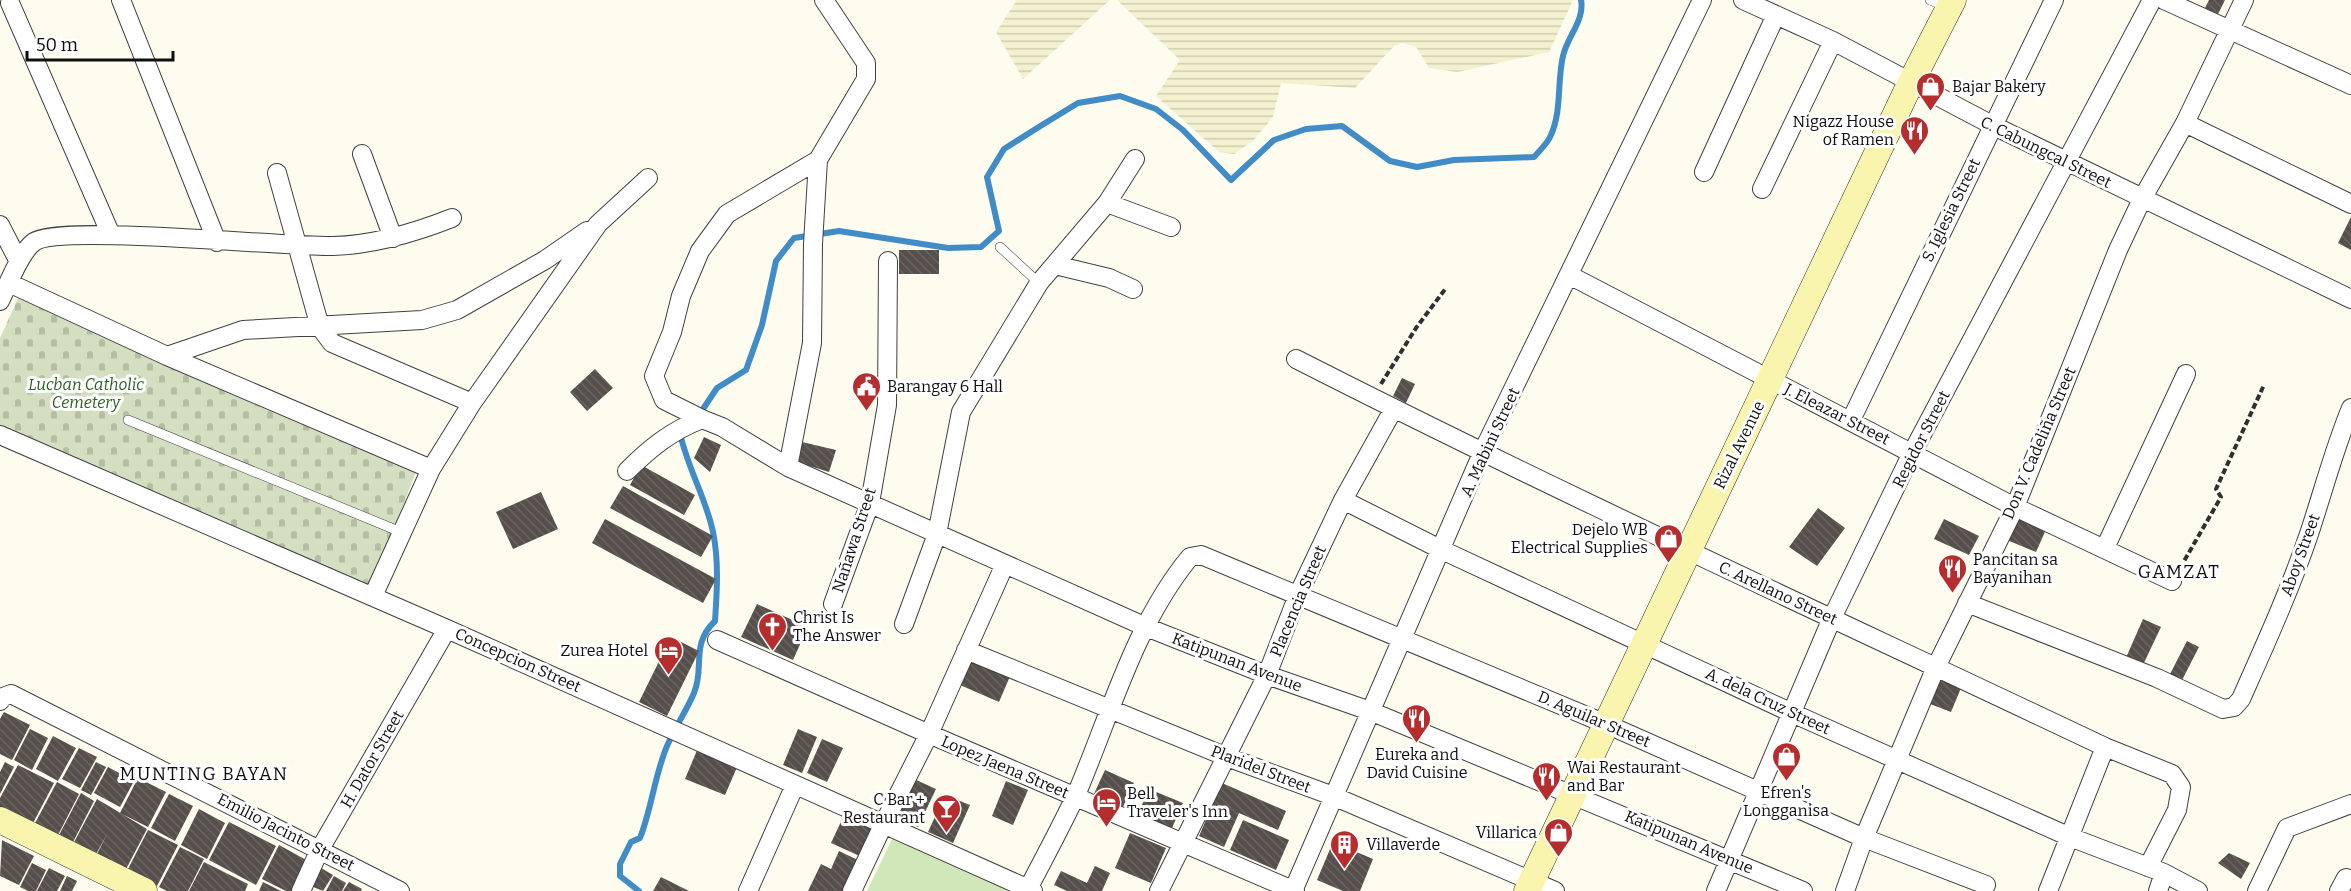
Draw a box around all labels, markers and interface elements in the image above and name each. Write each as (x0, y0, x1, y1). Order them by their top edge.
scale bar (27, 24, 172, 62)
text: 50 m (36, 34, 78, 56)
shop icon: Bajar Bakery (1915, 70, 1947, 112)
place label: Bajar Bakery (1952, 77, 2046, 96)
place label: Nigazz House of Ramen (1792, 112, 1894, 149)
street label: C. Cabungcal Street (1978, 112, 2115, 192)
restaurant icon: Nigazz House of Ramen (1899, 114, 1931, 156)
street label: S. Iglesia Street (1918, 155, 1984, 265)
street label: Don V. Cadeliña Street (1998, 364, 2080, 522)
public building icon: Barangay 6 Hall (850, 370, 882, 412)
park label: Lucban Catholic Cemetery (28, 375, 144, 412)
place label: Barangay 6 Hall (887, 377, 1003, 396)
street label: J. Eleazar Street (1780, 379, 1893, 449)
street label: A. Mabini Street (1456, 384, 1524, 500)
street label: Regidor Street (1888, 387, 1954, 491)
street label: Rizal Avenue (1710, 398, 1768, 492)
street label: Nañawa Street (828, 485, 880, 595)
street label: Aboy Street (2276, 511, 2324, 599)
place label: Dejelo WB Electrical Supplies (1511, 520, 1648, 557)
shop icon: Dejelo WB Electrical Supplies (1653, 522, 1685, 564)
street label: Placencia Street (1266, 542, 1330, 659)
place label: Pancitan sa Bayanihan (1973, 550, 2058, 587)
restaurant icon: Pancitan sa Bayanihan (1936, 552, 1968, 594)
street label: C. Arellano Street (1716, 557, 1840, 629)
district label: GAMZAT (2138, 561, 2220, 583)
place label: Christ Is The Answer (793, 608, 881, 645)
church icon: Christ Is The Answer (756, 610, 788, 652)
street label: Concepcion Street (452, 624, 584, 696)
street label: Katipunan Avenue (1169, 628, 1305, 696)
hotel icon: Zurea Hotel (653, 634, 685, 676)
place label: Zurea Hotel (561, 641, 648, 660)
street label: A. dela Cruz Street (1703, 664, 1834, 738)
street label: D. Aguilar Street (1535, 687, 1653, 751)
restaurant icon: Eureka and David Cuisine (1401, 702, 1433, 744)
street label: H. Dator Street (336, 707, 408, 811)
street label: Lopez Jaena Street (938, 732, 1072, 803)
shop icon: Efren's Longganisa (1770, 740, 1802, 782)
street label: Plaridel Street (1208, 741, 1314, 797)
place label: Eureka and David Cuisine (1366, 745, 1468, 782)
place label: Wai Restaurant and Bar (1567, 758, 1681, 795)
restaurant icon: Wai Restaurant and Bar (1530, 760, 1562, 802)
district label: MUNTING BAYAN (120, 763, 288, 785)
place label: Efren's Longganisa (1743, 783, 1829, 820)
place label: Bell Traveler's Inn (1127, 784, 1228, 821)
hotel icon: Bell Traveler's Inn (1090, 786, 1122, 828)
street label: Emilio Jacinto Street (214, 789, 358, 875)
place label: C Bar + Restaurant (843, 790, 925, 827)
bar icon: C Bar + Restaurant (930, 792, 962, 834)
street label: Katipunan Avenue (1622, 806, 1756, 878)
shop icon: Villarica (1542, 816, 1574, 858)
place label: Villarica (1476, 823, 1537, 842)
building icon: Villaverde (1329, 828, 1361, 870)
place label: Villaverde (1366, 835, 1440, 854)

